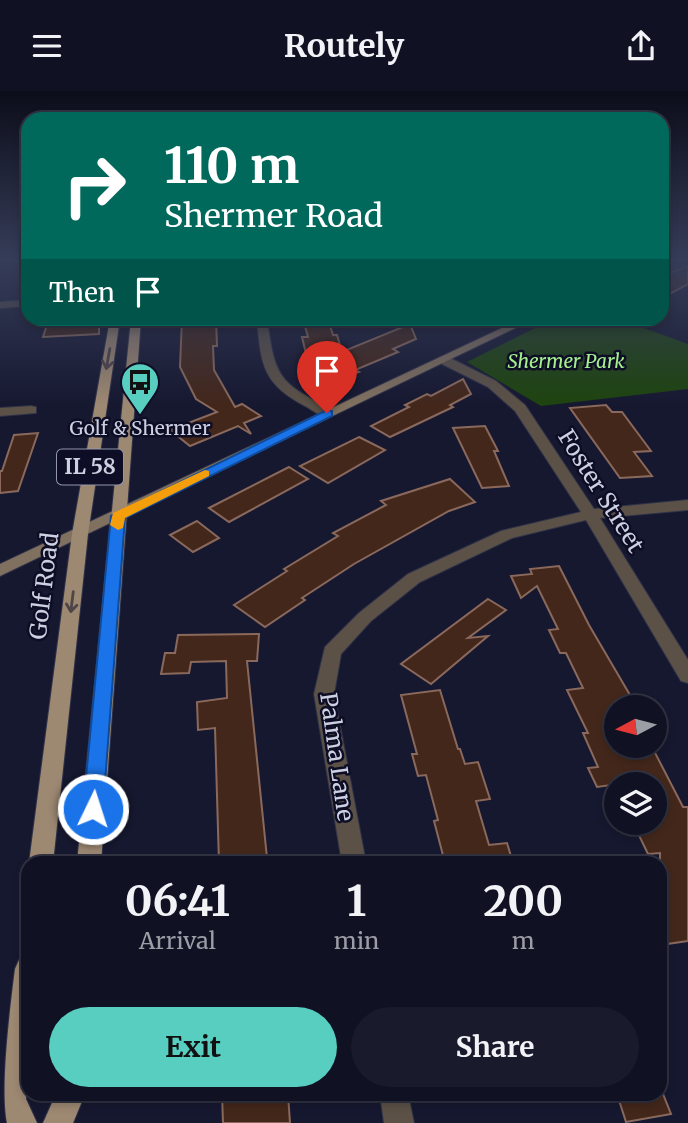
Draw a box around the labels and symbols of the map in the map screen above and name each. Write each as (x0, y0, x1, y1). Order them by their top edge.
pin (297, 341, 357, 413)
one-way arrow (101, 347, 115, 370)
park label: Shermer Park (507, 349, 625, 373)
bus stop icon: Golf & Shermer (119, 361, 161, 416)
place label: Golf & Shermer (69, 416, 211, 440)
street label: Foster Street (552, 424, 651, 558)
road number: IL 58 (57, 449, 123, 485)
street label: Golf Road (23, 531, 64, 641)
one-way arrow (65, 590, 78, 613)
street label: Palma Lane (314, 691, 361, 823)
north arrow (604, 695, 667, 758)
position arrow (56, 772, 130, 846)

